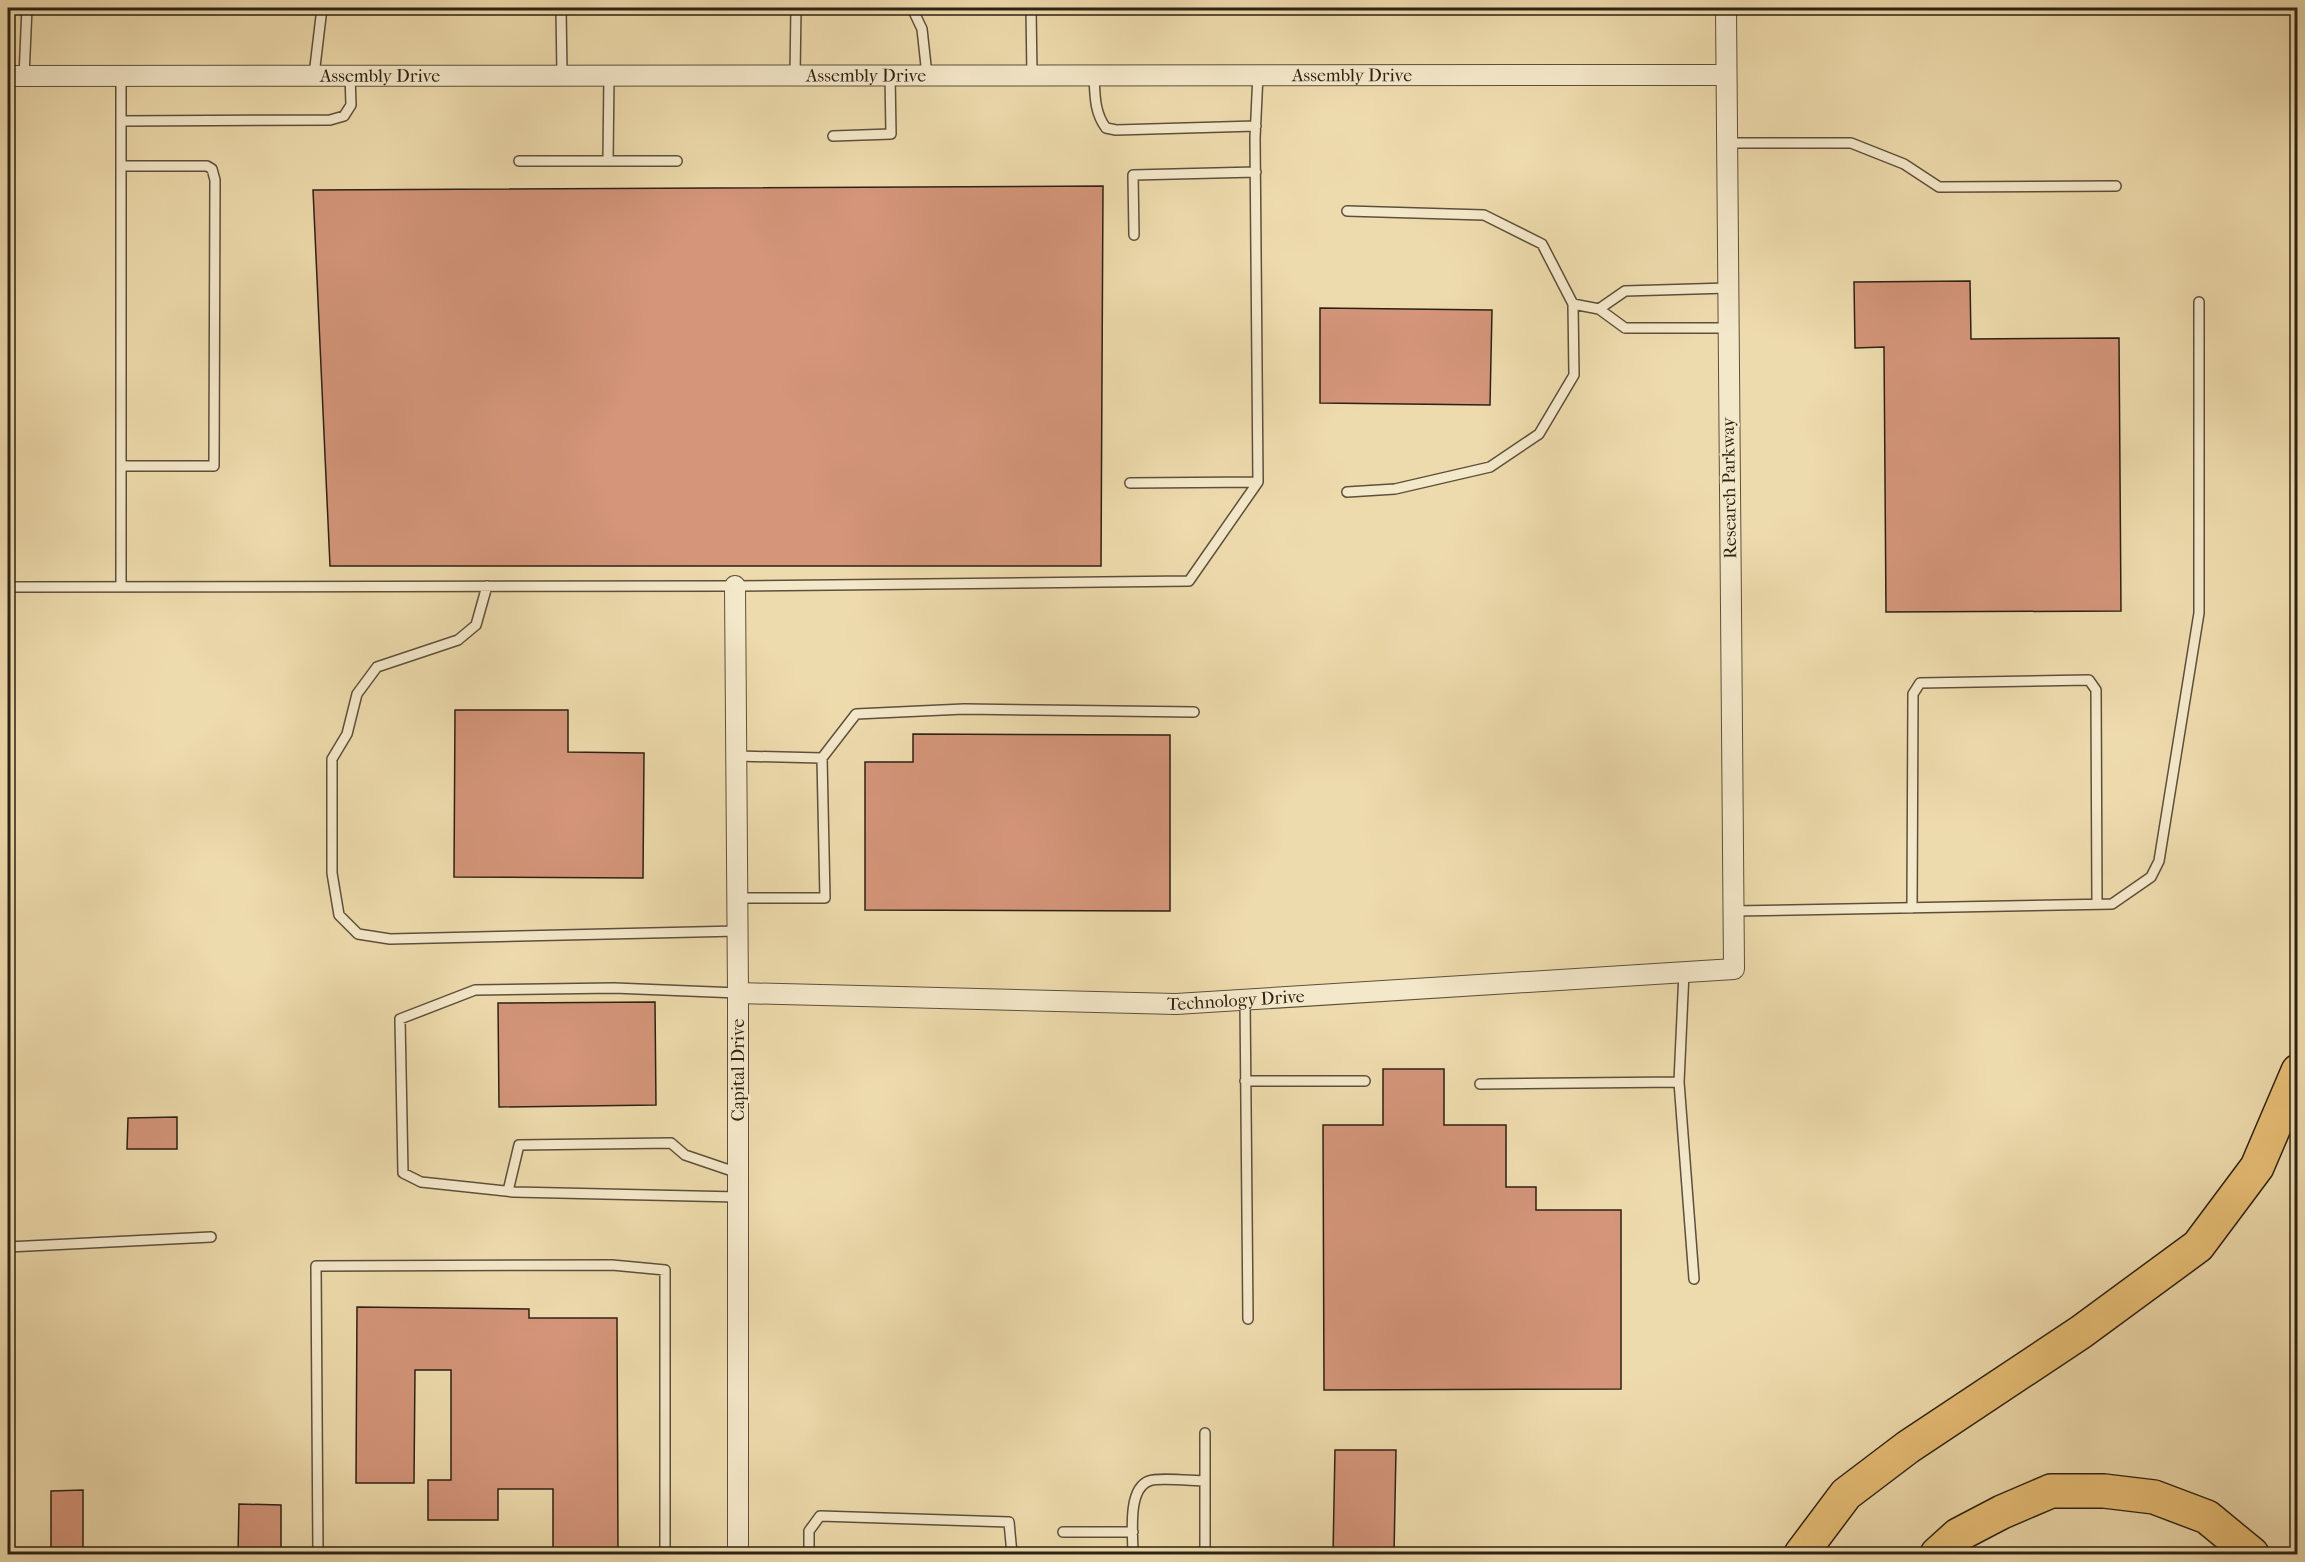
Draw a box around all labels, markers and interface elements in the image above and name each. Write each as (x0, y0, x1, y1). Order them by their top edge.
street label: Assembly Drive (805, 65, 926, 87)
street label: Assembly Drive (1291, 65, 1412, 86)
street label: Assembly Drive (319, 66, 440, 87)
street label: Research Parkway (1718, 416, 1741, 559)
street label: Technology Drive (1167, 986, 1305, 1015)
street label: Capital Drive (728, 1018, 749, 1121)

